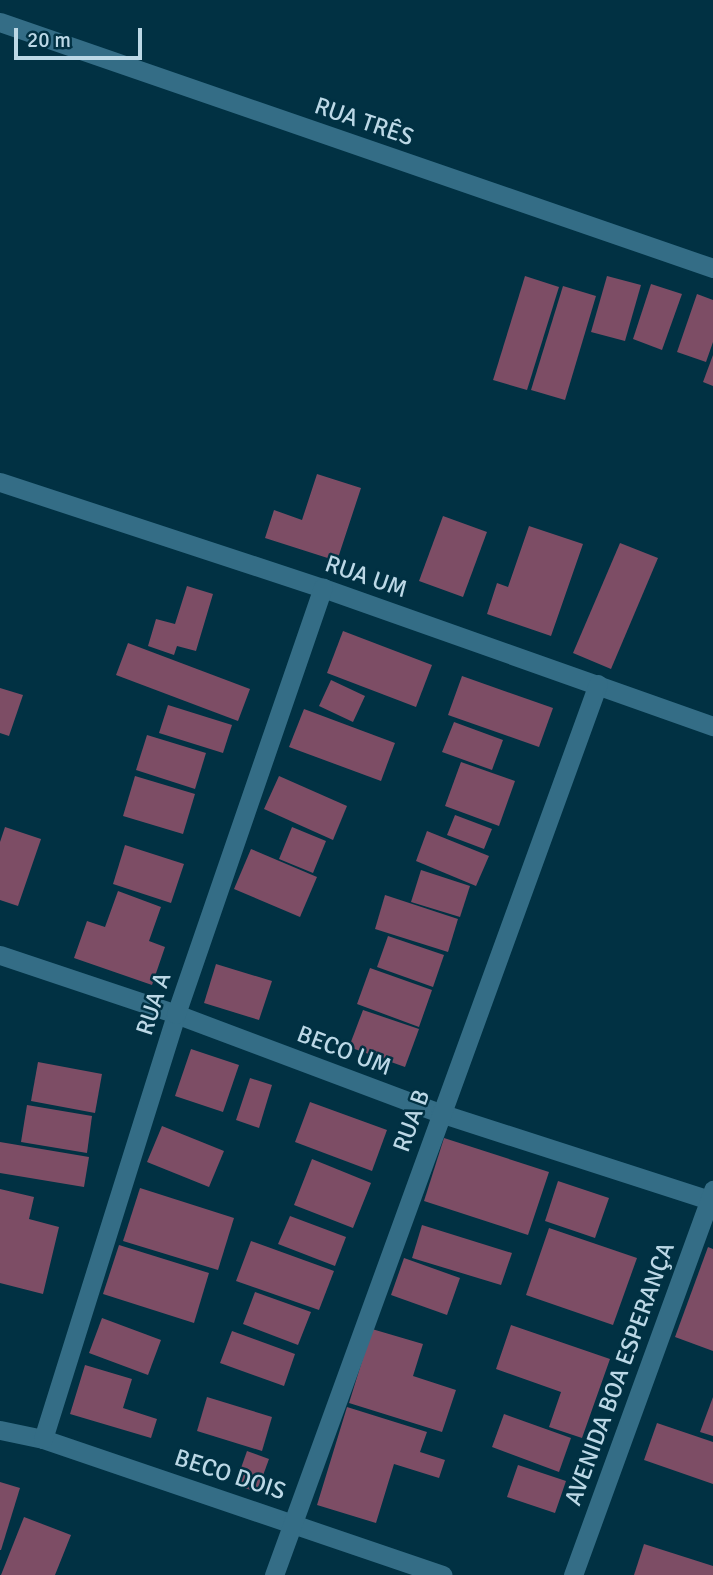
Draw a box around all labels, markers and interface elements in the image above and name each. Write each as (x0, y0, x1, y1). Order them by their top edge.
scale bar (18, 14, 145, 58)
text: 20 m (27, 27, 71, 53)
street label: RUA TRÊS (311, 92, 417, 152)
street label: RUA UM (321, 550, 411, 604)
street label: RUA A (130, 969, 178, 1039)
street label: BECO UM (293, 1020, 395, 1082)
street label: RUA B (387, 1086, 437, 1156)
street label: AVENIDA BOA ESPERANÇA (559, 1239, 681, 1509)
street label: BECO DOIS (171, 1444, 289, 1506)

